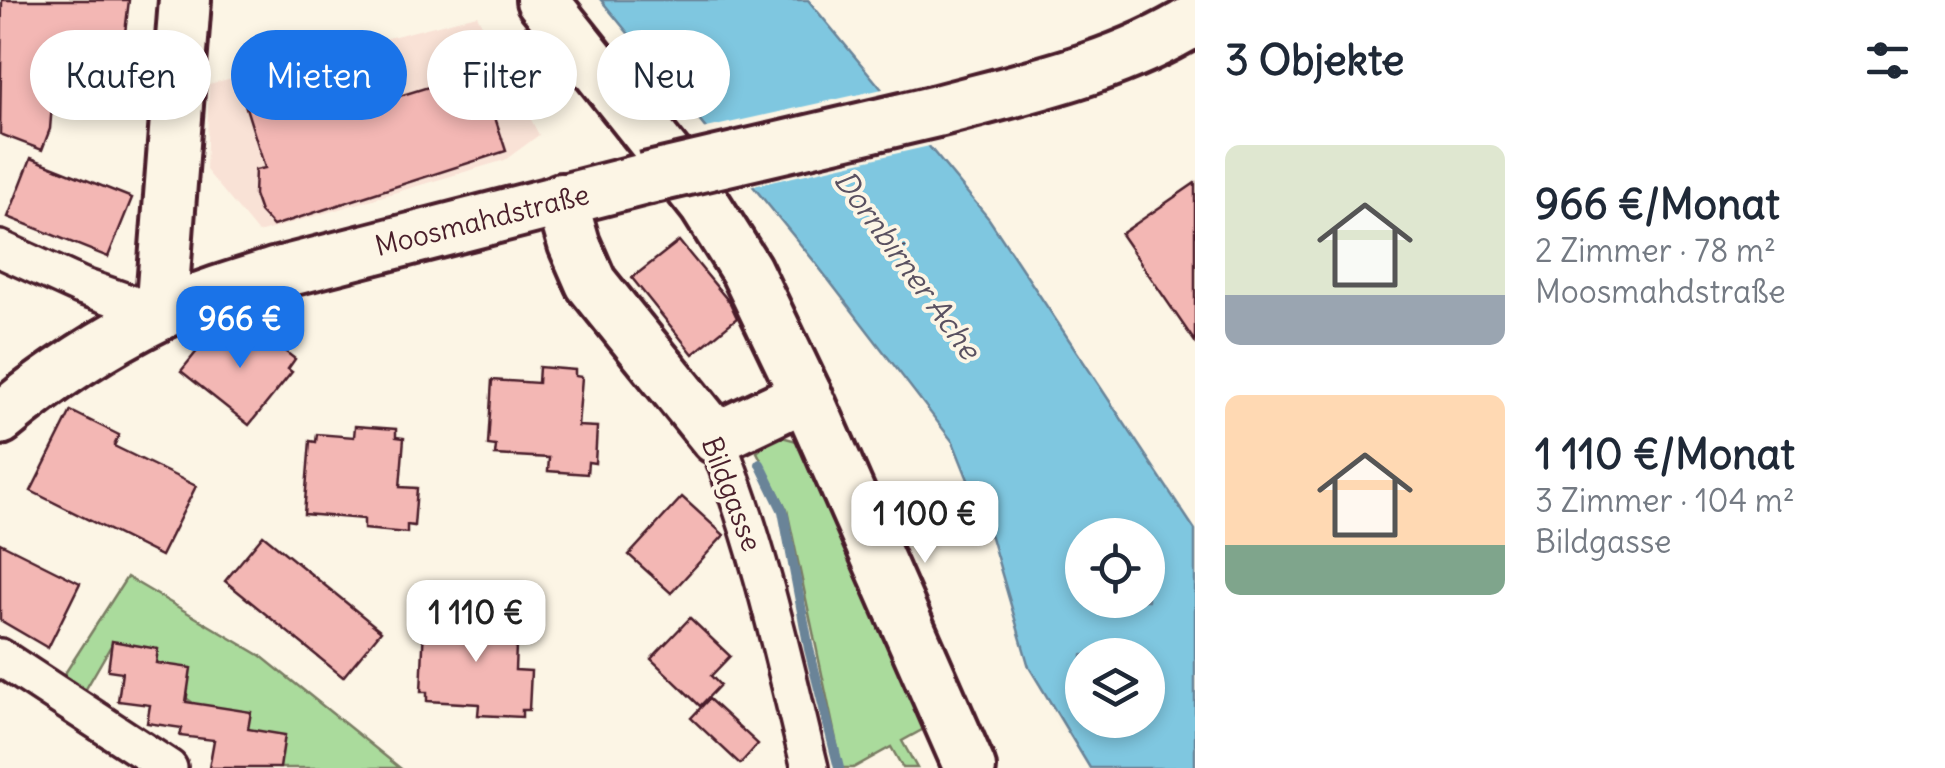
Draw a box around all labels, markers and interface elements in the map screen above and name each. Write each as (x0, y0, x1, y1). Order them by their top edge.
chip: Kaufen (30, 30, 211, 120)
chip: Mieten (231, 30, 407, 120)
chip: Filter (427, 30, 577, 120)
chip: Neu (597, 30, 730, 120)
icon: filters (1860, 33, 1915, 88)
text: 3 Objekte (1225, 34, 1404, 86)
water label: Dornbirner Ache (827, 163, 990, 368)
street label: Moosmahdstraße (371, 176, 593, 264)
text: 966 €/Monat (1535, 178, 1780, 230)
icon: home (1305, 185, 1425, 305)
text: 2 Zimmer · 78 m² (1535, 230, 1776, 271)
text: Moosmahdstraße (1535, 271, 1786, 312)
pin: 966 € (170, 286, 310, 371)
text: 966 € (198, 298, 282, 339)
text: 1 110 €/Monat (1535, 428, 1795, 480)
street label: Bildgasse (694, 432, 770, 556)
icon: home (1305, 435, 1425, 555)
text: 3 Zimmer · 104 m² (1535, 480, 1795, 521)
pin: 1 100 € (833, 481, 1017, 566)
text: 1 100 € (873, 493, 977, 534)
map controls (1065, 518, 1165, 738)
button: locate (1065, 518, 1165, 618)
text: Bildgasse (1535, 521, 1672, 562)
pin: 1 110 € (384, 580, 568, 665)
text: 1 110 € (429, 592, 523, 633)
button: layers (1065, 638, 1165, 738)

